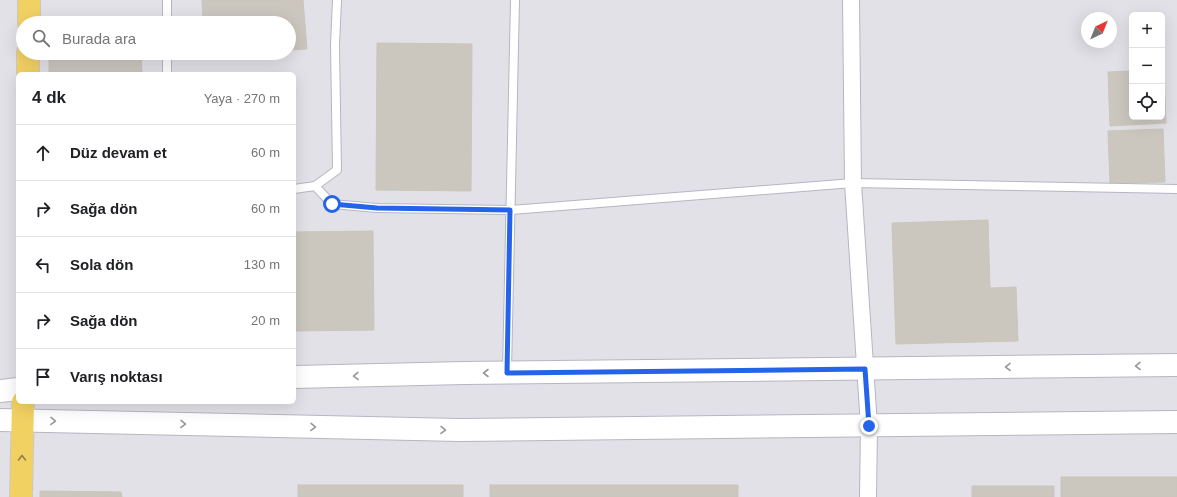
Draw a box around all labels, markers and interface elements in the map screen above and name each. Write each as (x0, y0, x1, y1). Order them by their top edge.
north arrow (1081, 12, 1117, 48)
map controls (1129, 12, 1165, 120)
button: + (1129, 12, 1165, 48)
search box (16, 16, 296, 60)
icon: search (30, 27, 52, 49)
text: Burada ara (62, 30, 136, 47)
button: − (1129, 48, 1165, 84)
button: locate (1129, 84, 1165, 120)
text: 4 dk (32, 88, 66, 107)
text: Yaya · 270 m (204, 91, 280, 106)
icon: ahead (32, 142, 54, 164)
text: Düz devam et (70, 144, 167, 161)
text: 60 m (251, 145, 280, 160)
route start (323, 195, 341, 213)
icon: right (32, 198, 54, 220)
text: Sağa dön (70, 200, 138, 217)
text: 60 m (251, 201, 280, 216)
icon: left (32, 254, 54, 276)
text: Sola dön (70, 256, 133, 273)
text: 130 m (244, 257, 280, 272)
icon: right (32, 310, 54, 332)
text: Sağa dön (70, 312, 138, 329)
text: 20 m (251, 313, 280, 328)
one-way arrow (1135, 362, 1141, 370)
one-way arrow (1005, 363, 1011, 371)
icon: arrive (32, 366, 54, 388)
text: Varış noktası (70, 368, 163, 385)
one-way arrow (483, 369, 489, 377)
one-way arrow (353, 372, 359, 380)
one-way arrow (50, 417, 56, 425)
route end (860, 417, 878, 435)
one-way arrow (180, 420, 186, 428)
one-way arrow (310, 423, 316, 431)
one-way arrow (440, 426, 446, 434)
one-way arrow (17, 455, 26, 461)

